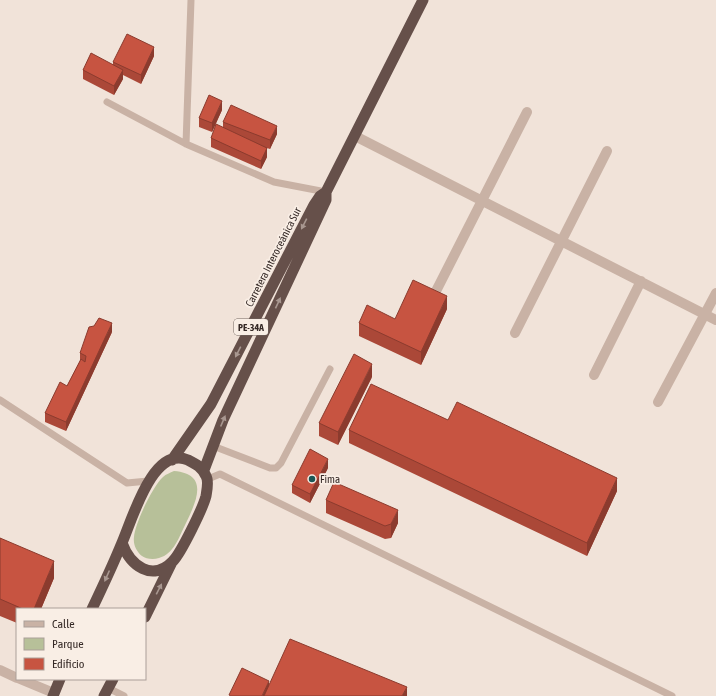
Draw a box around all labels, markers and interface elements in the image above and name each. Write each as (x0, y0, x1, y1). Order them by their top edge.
street label: Carretera Interoceánica Sur (243, 205, 304, 309)
one-way arrow (301, 218, 308, 230)
one-way arrow (275, 298, 281, 309)
road number: PE-34A (234, 319, 268, 335)
one-way arrow (235, 346, 241, 357)
one-way arrow (220, 414, 226, 426)
place label: Fima (320, 473, 340, 485)
marker: Fima (307, 474, 317, 484)
one-way arrow (104, 571, 110, 582)
one-way arrow (156, 584, 162, 595)
legend (16, 608, 146, 680)
text: Calle (52, 617, 75, 631)
text: Parque (52, 637, 84, 651)
text: Edificio (52, 657, 85, 671)

